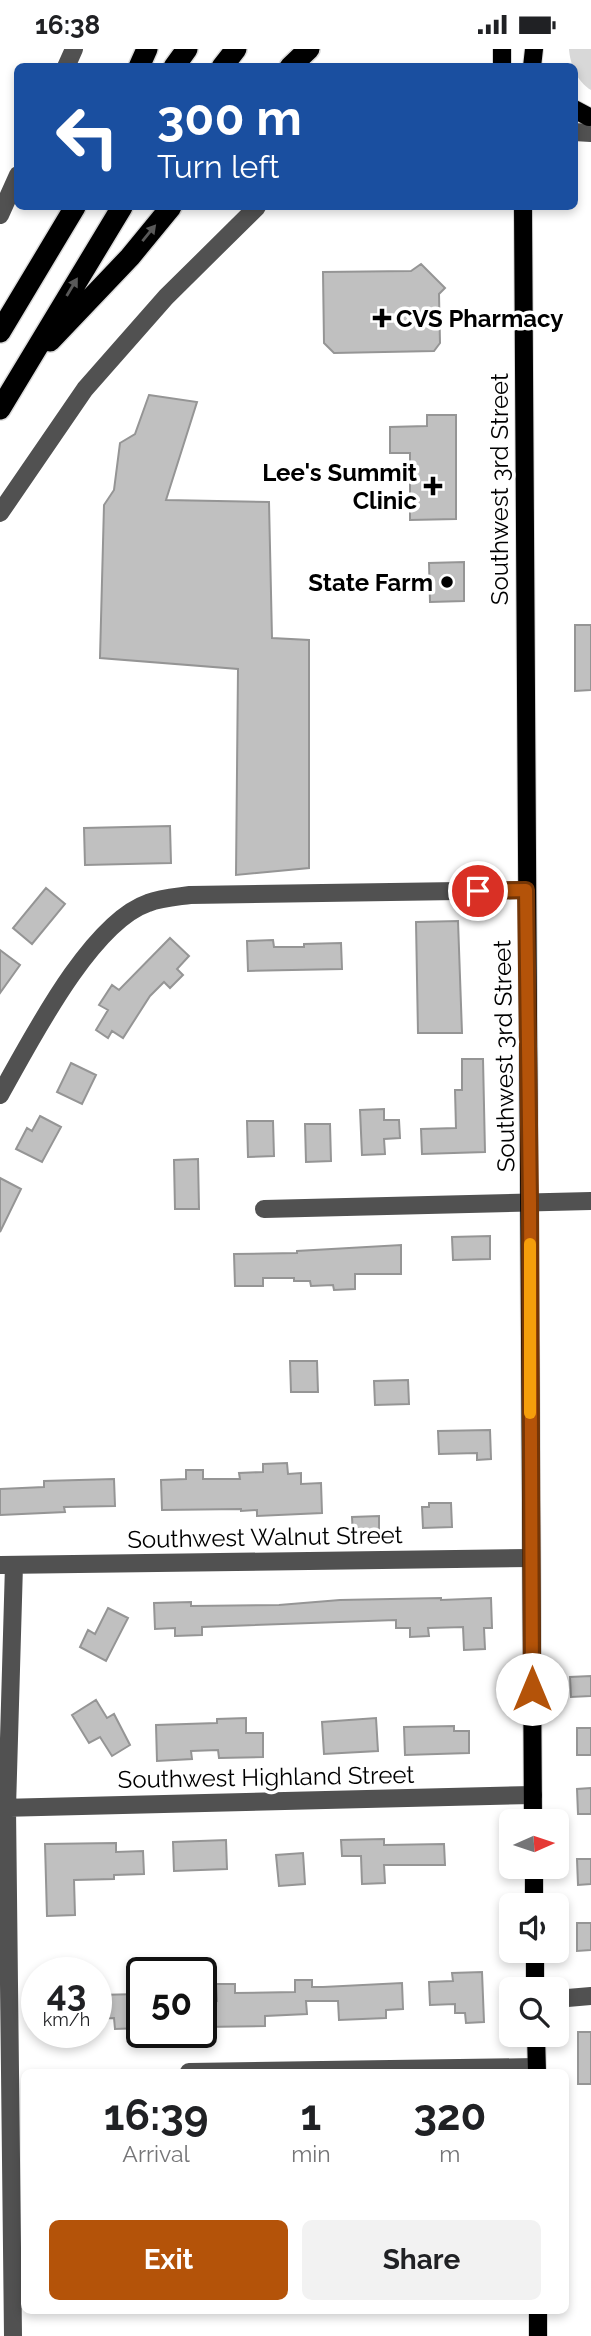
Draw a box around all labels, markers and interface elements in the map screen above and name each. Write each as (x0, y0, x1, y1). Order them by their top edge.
text: 16:38 (35, 10, 100, 40)
text: 300 m (157, 89, 302, 146)
icon: left (42, 91, 133, 182)
text: Turn left (157, 148, 279, 185)
one-way arrow (142, 225, 157, 243)
one-way arrow (66, 278, 79, 297)
place label: CVS Pharmacy (396, 304, 564, 333)
marker: CVS Pharmacy (374, 310, 390, 326)
street label: Southwest 3rd Street (485, 373, 514, 605)
place label: Lee's Summit Clinic (262, 458, 417, 515)
marker: Lee's Summit Clinic (423, 476, 443, 496)
place label: State Farm (308, 568, 433, 597)
marker: State Farm (439, 574, 455, 590)
pin (448, 861, 508, 921)
icon: arrive (459, 872, 497, 910)
street label: Southwest 3rd Street (487, 940, 521, 1172)
street label: Southwest Walnut Street (127, 1520, 403, 1554)
position arrow (495, 1652, 569, 1726)
street label: Southwest Highland Street (117, 1760, 415, 1794)
north arrow (499, 1809, 569, 1879)
map controls (499, 1809, 569, 2047)
button: sound (499, 1893, 569, 1963)
speed limit sign: 50 (126, 1957, 217, 2048)
text: 43 (47, 1973, 86, 2014)
button: search (499, 1977, 569, 2047)
text: km/h (43, 2009, 90, 2030)
text: 16:39 (104, 2091, 208, 2140)
text: 1 (301, 2091, 321, 2140)
text: 320 (413, 2091, 486, 2140)
text: Arrival (122, 2140, 190, 2167)
text: min (291, 2140, 331, 2167)
text: m (439, 2140, 460, 2167)
button: Exit (49, 2220, 288, 2300)
button: Share (302, 2220, 541, 2300)

